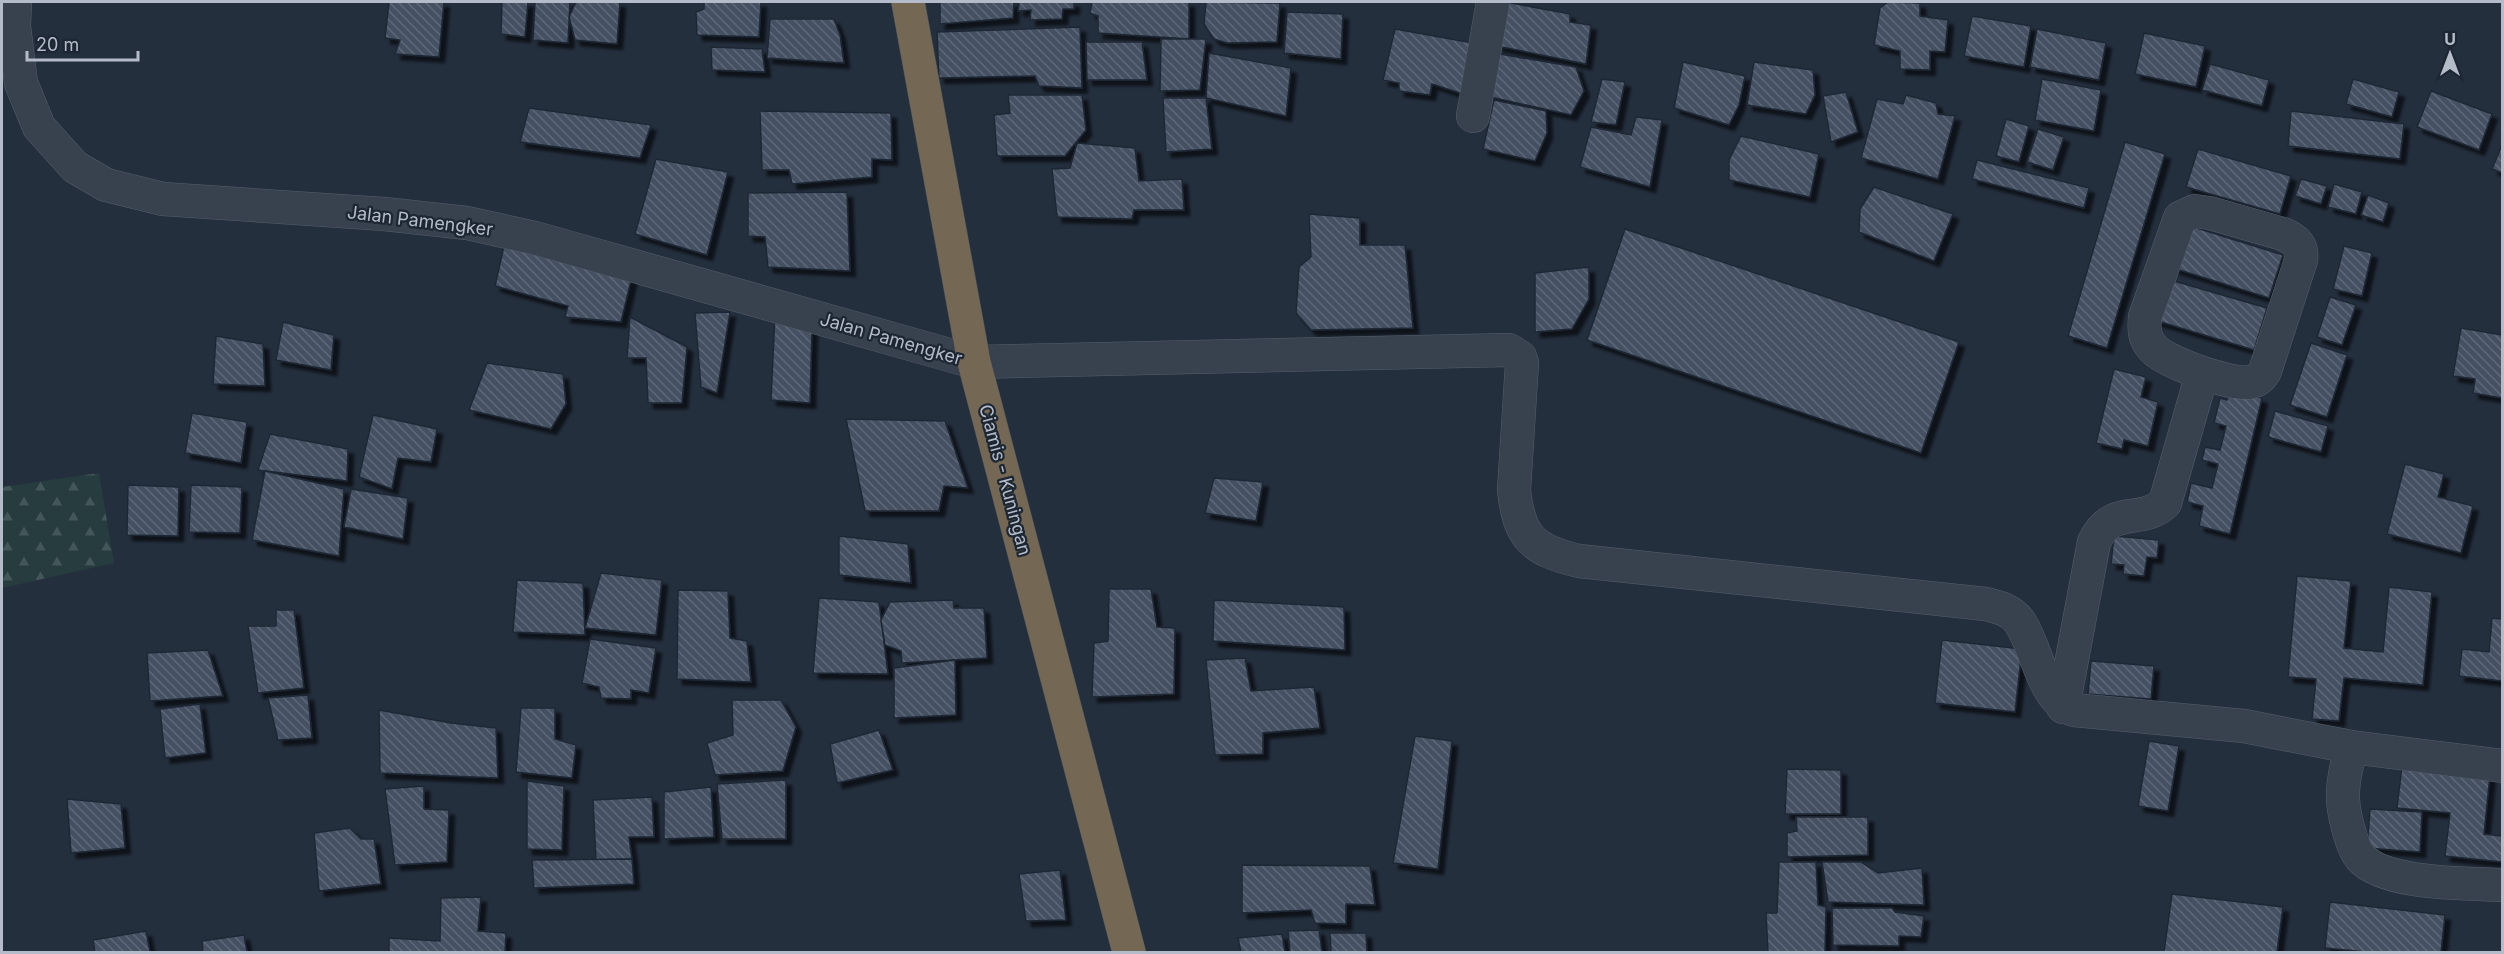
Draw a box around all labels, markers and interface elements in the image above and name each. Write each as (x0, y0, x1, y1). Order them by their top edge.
scale bar (27, 24, 138, 62)
north arrow (2420, 24, 2480, 84)
text: U (2444, 29, 2456, 49)
text: 20 m (36, 34, 79, 55)
street label: Jalan Pamengker (346, 201, 494, 240)
street label: Jalan Pamengker (818, 308, 965, 369)
street label: Ciamis - Kuningan (975, 402, 1036, 558)

